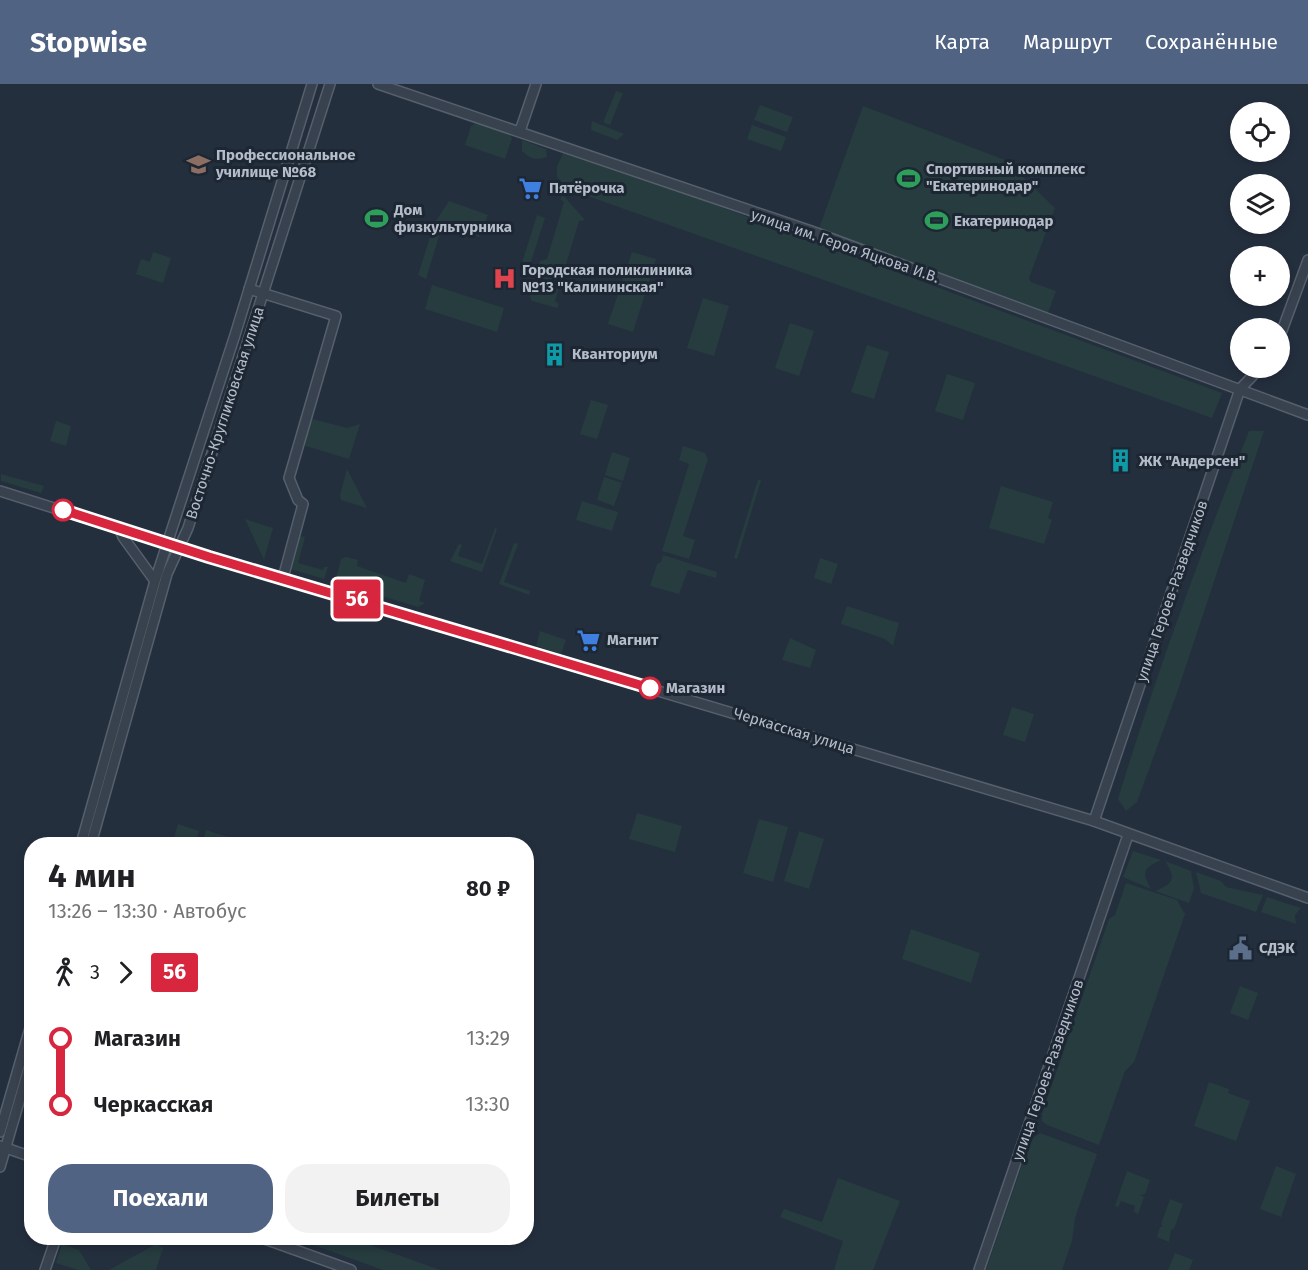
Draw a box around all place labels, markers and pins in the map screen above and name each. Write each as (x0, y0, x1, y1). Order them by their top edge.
place label: Профессиональное училище №68 (215, 146, 355, 181)
school or university icon: Профессиональное училище №68 (185, 151, 211, 177)
place label: Спортивный комплекс "Екатеринодар" (926, 160, 1086, 195)
sports icon: Спортивный комплекс "Екатеринодар" (895, 165, 921, 191)
supermarket icon: Пятёрочка (518, 175, 544, 201)
place label: Пятёрочка (549, 179, 625, 197)
place label: Дом физкультурника (393, 201, 512, 236)
sports icon: Дом физкультурника (363, 206, 389, 232)
sports icon: Екатеринодар (923, 208, 949, 234)
place label: Екатеринодар (954, 212, 1053, 230)
place label: Городская поликлиника №13 "Калининская" (522, 261, 692, 296)
hospital icon: Городская поликлиника №13 "Калининская" (491, 266, 517, 292)
building icon: Кванториум (541, 341, 567, 367)
place label: Кванториум (572, 345, 658, 363)
building icon: ЖК "Андерсен" (1108, 448, 1134, 474)
place label: ЖК "Андерсен" (1138, 452, 1245, 470)
unlabelled marker (52, 499, 74, 521)
supermarket icon: Магнит (576, 627, 602, 653)
place label: Магнит (607, 631, 659, 649)
marker: Магазин (639, 677, 661, 699)
place label: Магазин (666, 679, 725, 697)
public building icon: СДЭК (1228, 935, 1254, 961)
place label: СДЭК (1259, 939, 1295, 957)

